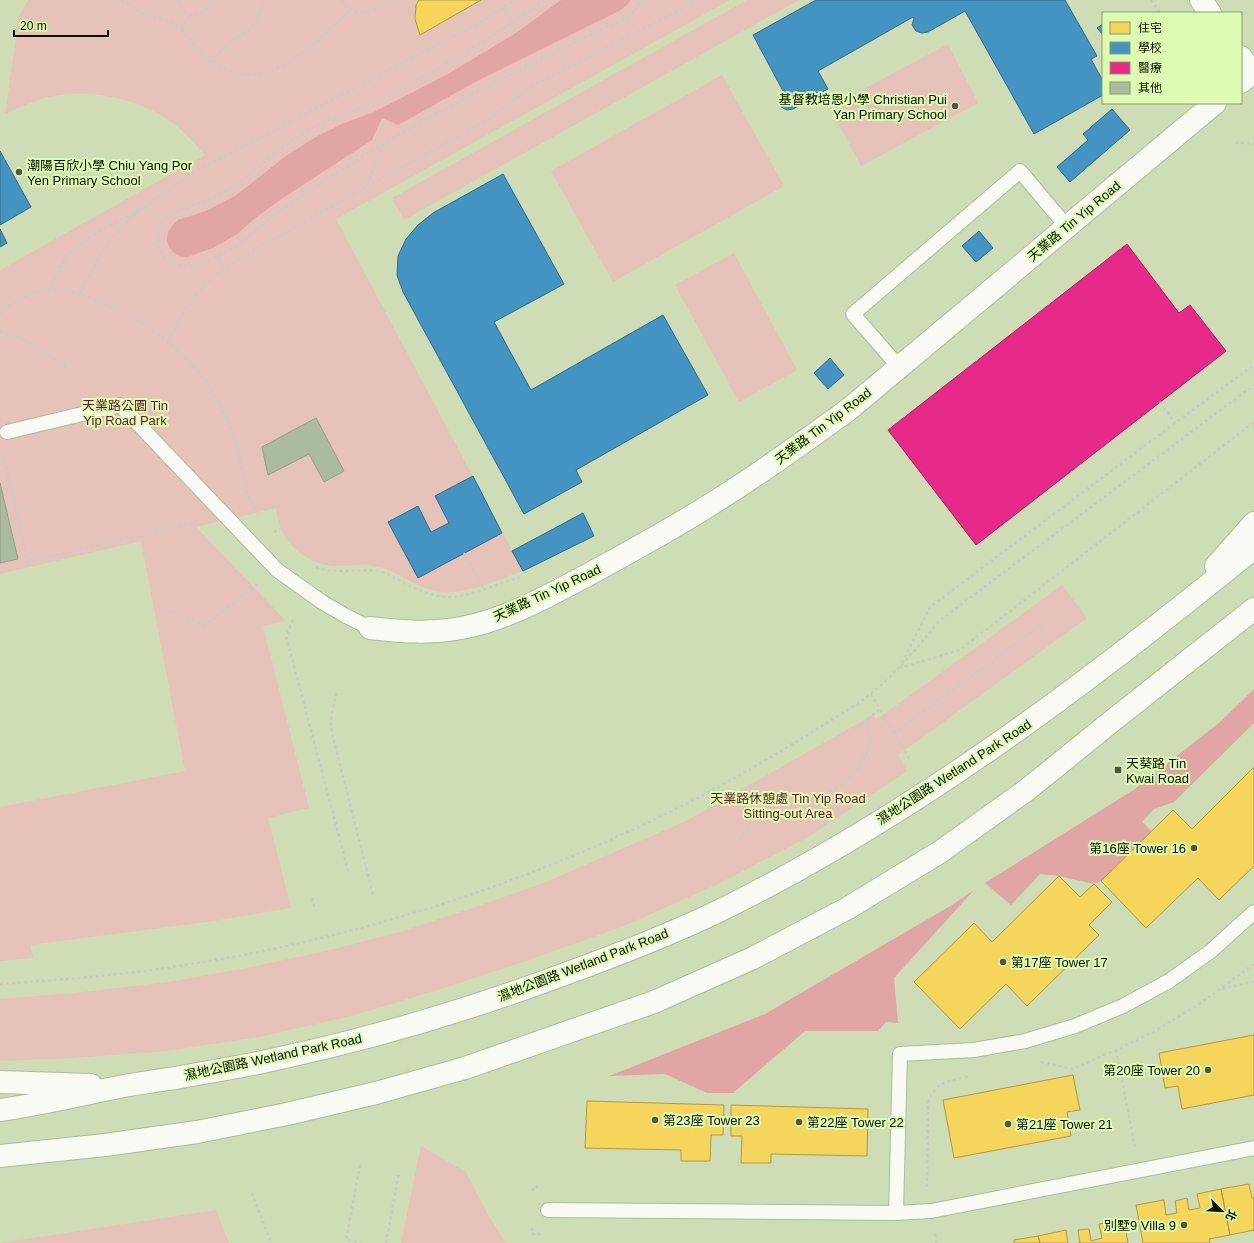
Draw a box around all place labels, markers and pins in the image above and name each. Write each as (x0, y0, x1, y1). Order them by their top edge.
place label: 基督教培恩小學 Christian Pui Yan Primary School (779, 92, 947, 122)
marker: 基督教培恩小學 Christian Pui Yan Primary School (950, 101, 960, 111)
place label: 潮陽百欣小學 Chiu Yang Por Yen Primary School (27, 158, 193, 188)
marker: 潮陽百欣小學 Chiu Yang Por Yen Primary School (14, 167, 24, 177)
place label: 天葵路 Tin Kwai Road (1126, 756, 1189, 786)
marker: 天葵路 Tin Kwai Road (1113, 765, 1123, 775)
place label: 第16座 Tower 16 (1089, 841, 1186, 856)
marker: 第16座 Tower 16 (1189, 843, 1199, 853)
place label: 第17座 Tower 17 (1011, 955, 1108, 970)
marker: 第17座 Tower 17 (998, 957, 1008, 967)
place label: 第20座 Tower 20 (1103, 1063, 1200, 1078)
marker: 第20座 Tower 20 (1203, 1065, 1213, 1075)
place label: 第23座 Tower 23 (663, 1113, 760, 1128)
marker: 第23座 Tower 23 (650, 1115, 660, 1125)
place label: 第22座 Tower 22 (807, 1115, 904, 1130)
marker: 第22座 Tower 22 (794, 1117, 804, 1127)
place label: 第21座 Tower 21 (1016, 1117, 1113, 1132)
marker: 第21座 Tower 21 (1003, 1119, 1013, 1129)
place label: 別墅9 Villa 9 (1104, 1218, 1176, 1233)
marker: 別墅9 Villa 9 (1179, 1220, 1189, 1230)

